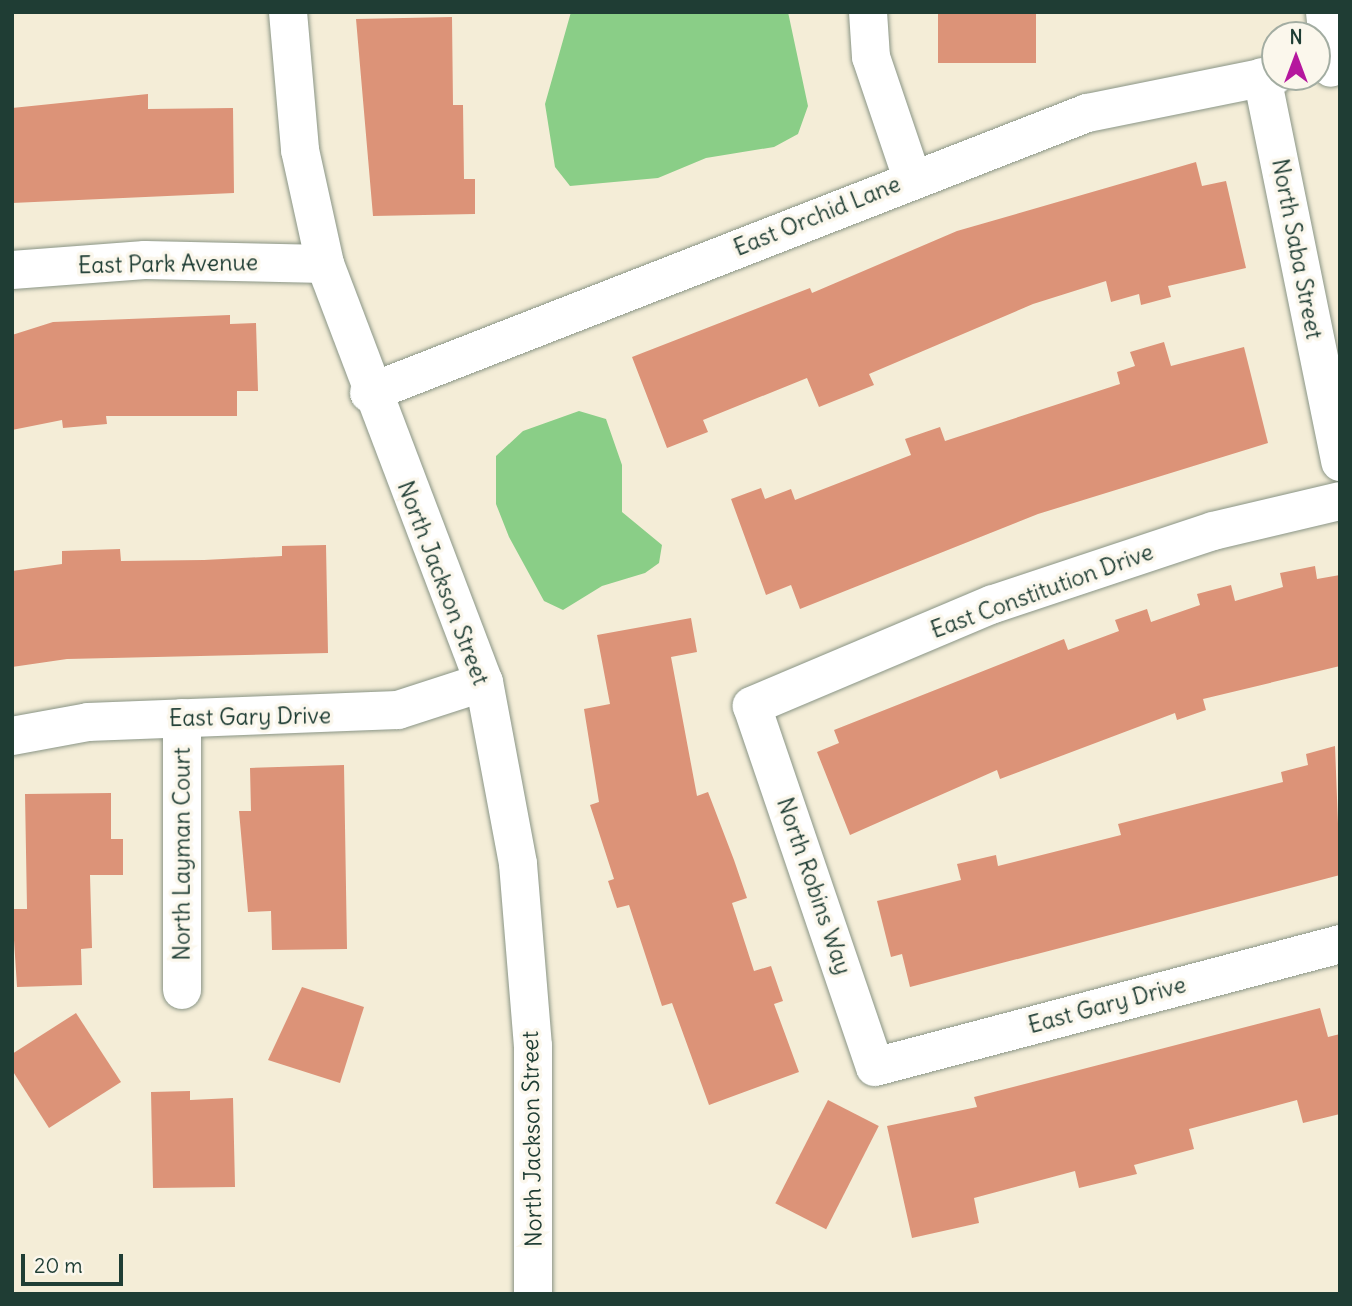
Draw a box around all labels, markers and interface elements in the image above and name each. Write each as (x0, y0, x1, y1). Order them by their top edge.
north arrow (1261, 21, 1331, 91)
text: N (1289, 25, 1303, 49)
street label: North Saba Street (1266, 156, 1328, 342)
street label: East Orchid Lane (730, 170, 904, 262)
street label: East Park Avenue (78, 249, 258, 279)
street label: North Jackson Street (391, 477, 495, 689)
street label: East Constitution Drive (927, 538, 1157, 644)
street label: East Gary Drive (169, 702, 331, 732)
street label: North Layman Court (168, 747, 196, 961)
street label: North Robins Way (771, 794, 857, 978)
street label: East Gary Drive (1025, 971, 1189, 1039)
street label: North Jackson Street (516, 1031, 548, 1247)
scale bar (24, 1240, 126, 1284)
text: 20 m (34, 1252, 83, 1279)

